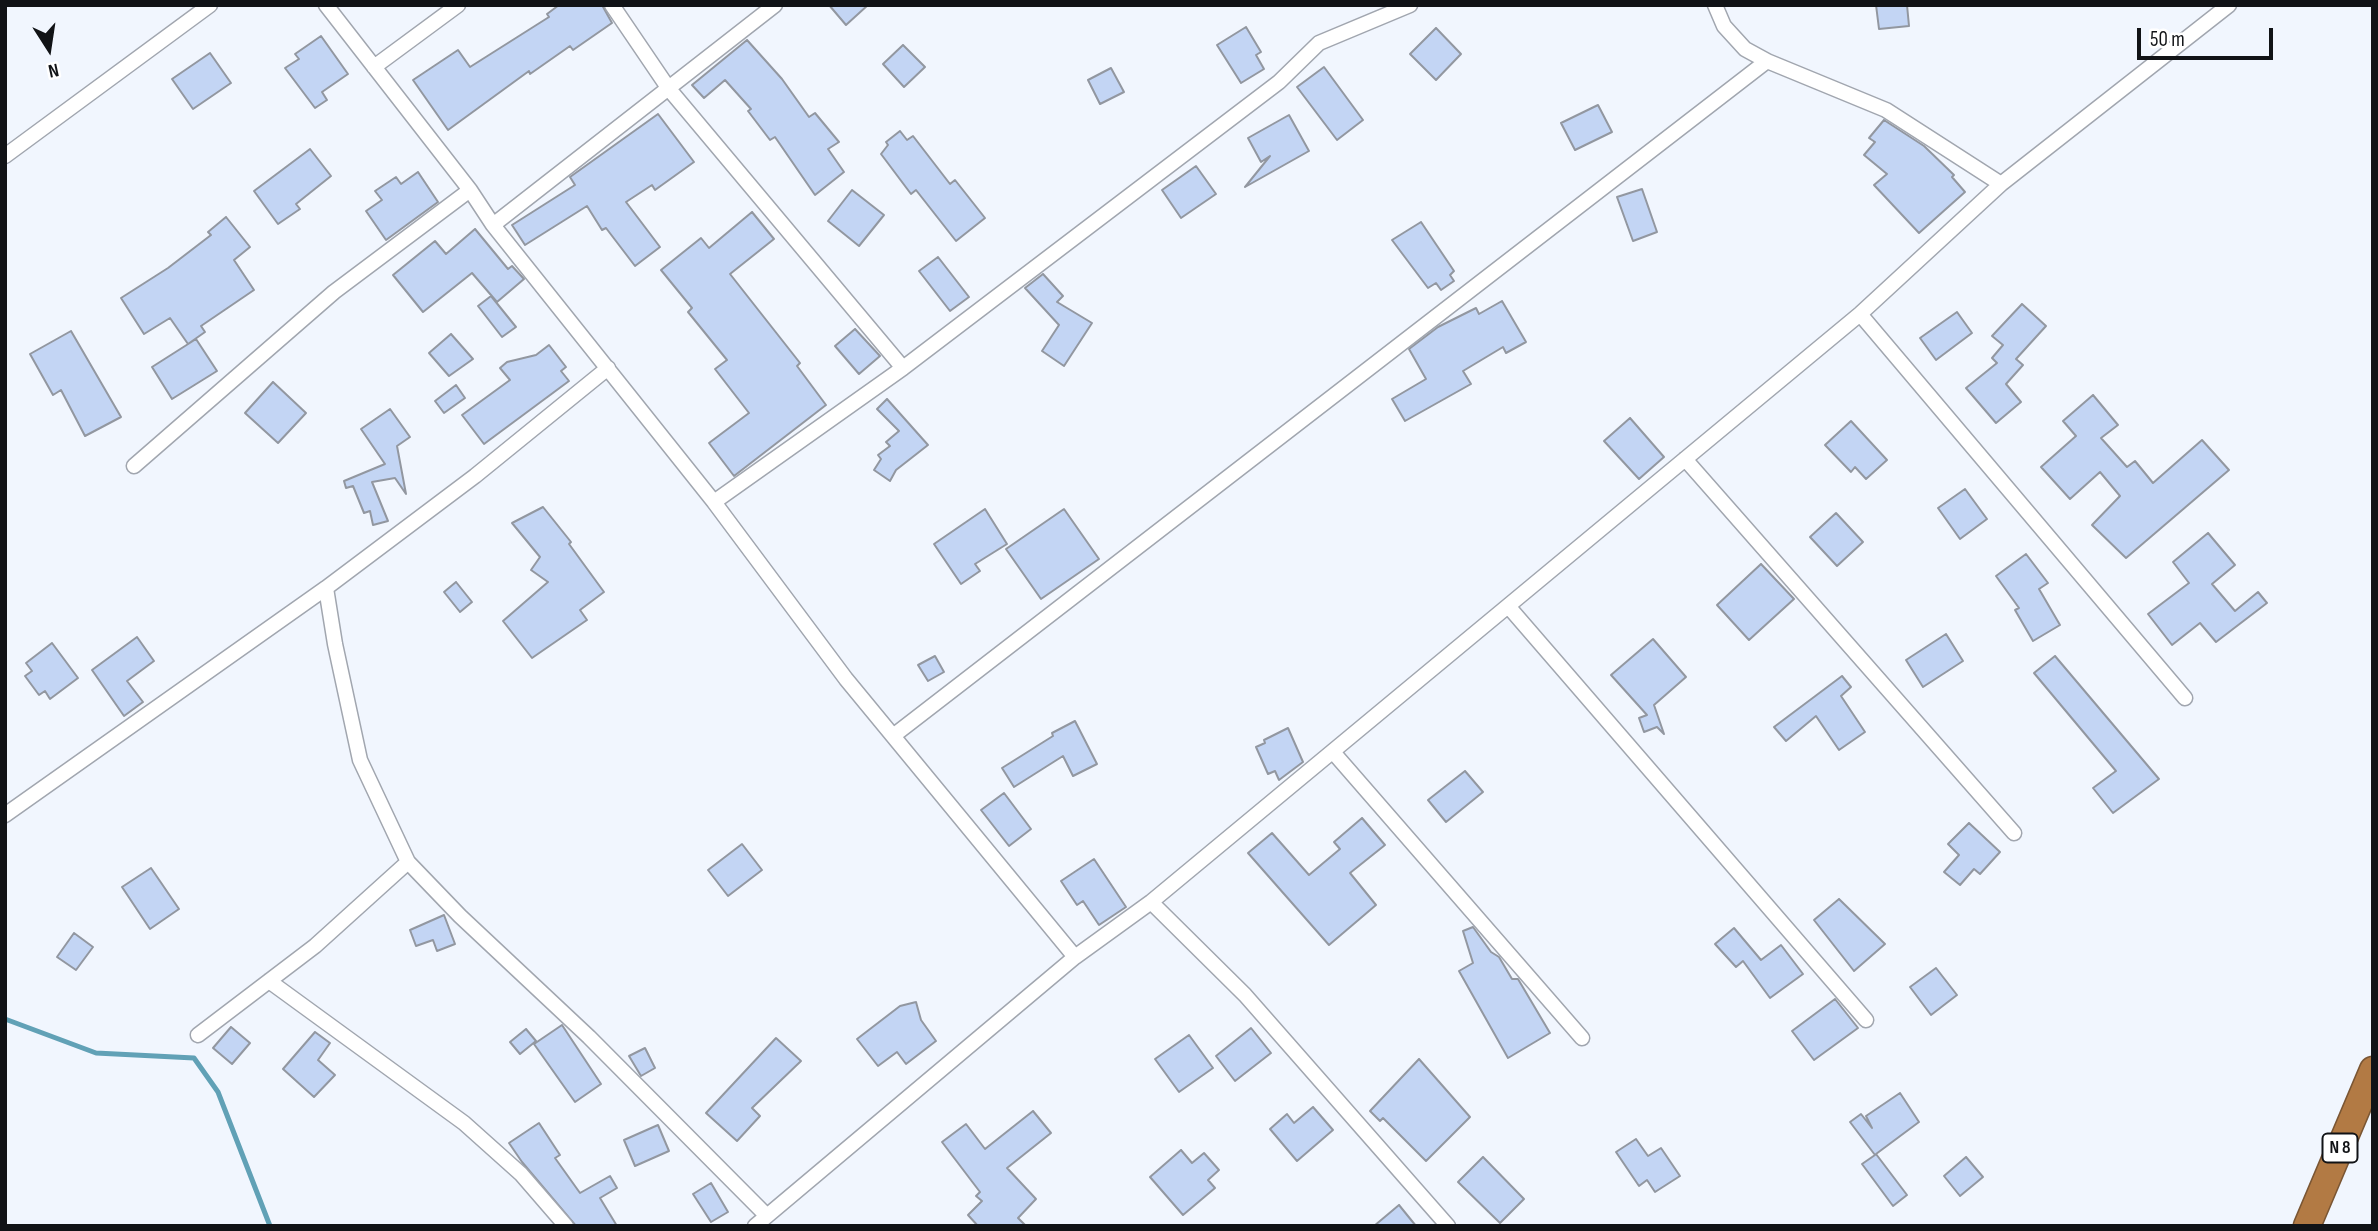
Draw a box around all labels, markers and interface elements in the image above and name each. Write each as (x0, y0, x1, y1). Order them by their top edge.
north arrow (14, 14, 84, 84)
scale bar (2140, 14, 2276, 58)
text: 50 m (2150, 27, 2185, 52)
text: N (46, 58, 61, 82)
road number: N 8 (2322, 1134, 2358, 1162)

